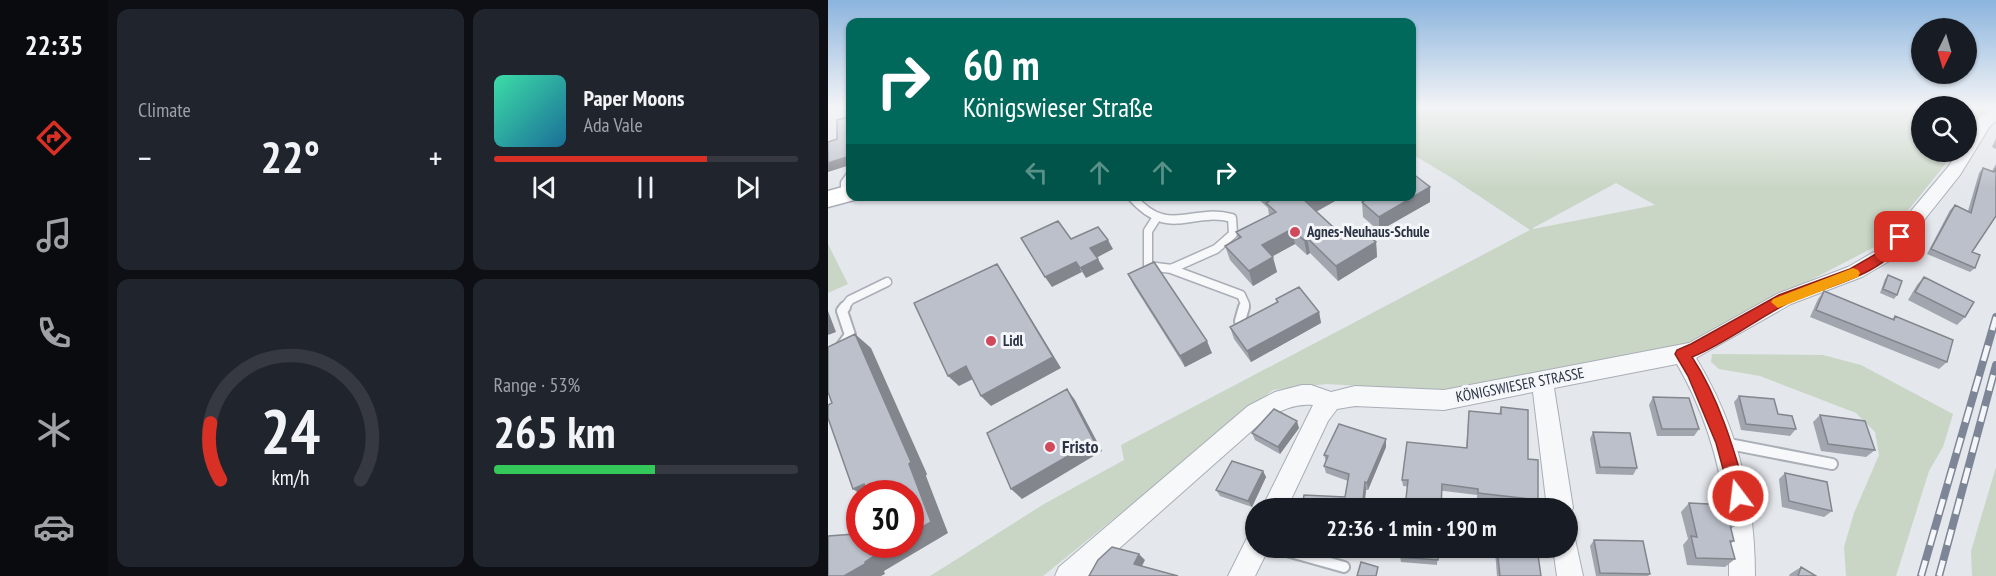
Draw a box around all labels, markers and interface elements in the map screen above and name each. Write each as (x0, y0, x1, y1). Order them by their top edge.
north arrow (1911, 18, 1977, 84)
map controls (1911, 18, 1977, 162)
text: 22:35 (25, 28, 83, 62)
text: 60 m (963, 37, 1040, 92)
icon: right (864, 42, 942, 120)
text: Paper Moons (584, 84, 685, 112)
text: Königswieser Straße (963, 90, 1153, 124)
button: search (1911, 96, 1977, 162)
text: Climate (138, 97, 191, 123)
text: Ada Vale (584, 112, 643, 138)
icon: directions (33, 117, 75, 159)
text: 22° (261, 127, 320, 185)
text: − (138, 136, 152, 179)
text: + (429, 136, 443, 179)
icon: left (1020, 156, 1053, 189)
icon: ahead (1083, 156, 1116, 189)
icon: ahead (1146, 156, 1179, 189)
icon: right (1209, 156, 1242, 189)
icon: previous (528, 171, 561, 204)
icon: pause (629, 171, 662, 204)
icon: next (731, 171, 764, 204)
pin (1874, 211, 1925, 262)
icon: music (33, 214, 75, 256)
icon: arrive (1883, 220, 1916, 253)
place label: Agnes-Neuhaus-Schule (1306, 222, 1430, 241)
marker: Agnes-Neuhaus-Schule (1288, 225, 1302, 239)
icon: phone (33, 312, 75, 354)
place label: Lidl (1003, 331, 1023, 350)
marker: Lidl (984, 334, 998, 348)
street label: KÖNIGSWIESER STRASSE (1454, 363, 1586, 406)
text: Range · 53% (494, 372, 580, 398)
text: 24 (260, 390, 320, 471)
text: 265 km (494, 402, 616, 460)
icon: climate (33, 409, 75, 451)
place label: Fristo (1062, 435, 1098, 458)
marker: Fristo (1043, 440, 1057, 454)
text: km/h (271, 463, 309, 491)
position arrow (1706, 464, 1770, 528)
speed limit sign: 30 (846, 480, 924, 558)
icon: car (33, 506, 75, 548)
text: 22:36 · 1 min · 190 m (1326, 514, 1497, 542)

